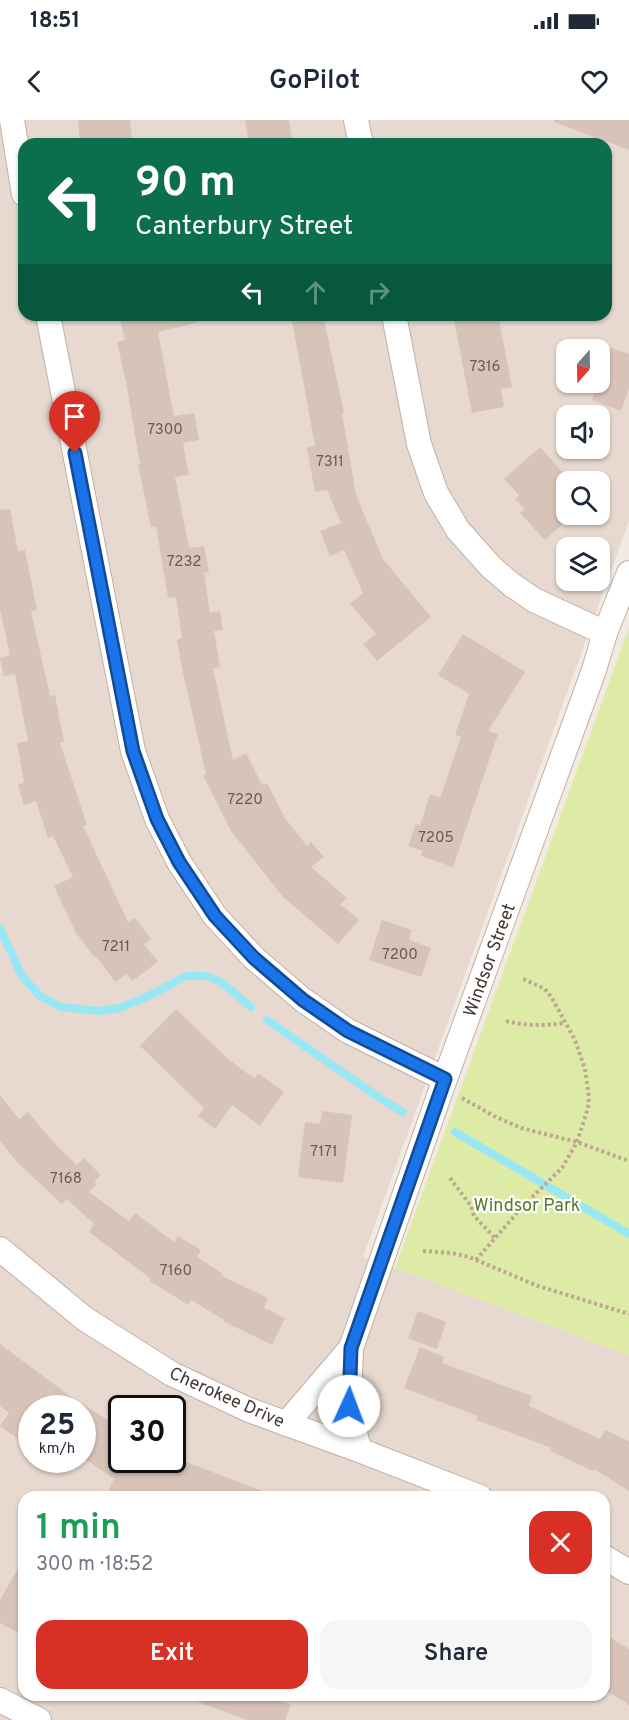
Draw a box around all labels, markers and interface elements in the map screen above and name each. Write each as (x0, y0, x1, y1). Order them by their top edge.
text: 18:51 (30, 8, 80, 35)
text: GoPilot (269, 64, 360, 98)
icon: back (18, 65, 51, 98)
icon: heart (578, 65, 611, 98)
text: 90 m (135, 158, 236, 211)
icon: left (36, 162, 114, 240)
text: Canterbury Street (135, 210, 353, 244)
icon: left (236, 276, 269, 309)
icon: ahead (299, 276, 332, 309)
icon: right (362, 276, 395, 309)
north arrow (556, 339, 610, 393)
map controls (556, 339, 610, 591)
house number: 7316 (469, 358, 501, 377)
pin (49, 391, 100, 453)
icon: arrive (58, 400, 91, 433)
button: sound (556, 405, 610, 459)
house number: 7300 (147, 421, 183, 440)
house number: 7311 (316, 453, 344, 472)
button: search (556, 471, 610, 525)
button: layers (556, 537, 610, 591)
house number: 7232 (167, 553, 201, 572)
house number: 7220 (227, 791, 263, 810)
house number: 7205 (418, 829, 454, 848)
street label: Windsor Street (459, 901, 522, 1020)
house number: 7211 (102, 938, 130, 957)
house number: 7200 (382, 946, 418, 965)
house number: 7171 (310, 1143, 338, 1162)
house number: 7168 (50, 1170, 82, 1189)
park label: Windsor Park (474, 1195, 580, 1218)
house number: 7160 (160, 1262, 192, 1281)
street label: Cherokee Drive (165, 1363, 288, 1434)
position arrow (317, 1374, 381, 1438)
speed limit sign: 30 (108, 1395, 186, 1473)
text: 25 (39, 1408, 75, 1445)
text: km/h (39, 1440, 75, 1459)
text: 1 min (36, 1506, 121, 1552)
button: close (529, 1511, 592, 1574)
text: 300 m · 18:52 (36, 1552, 153, 1578)
button: Exit (36, 1620, 308, 1689)
button: Share (320, 1620, 592, 1689)

